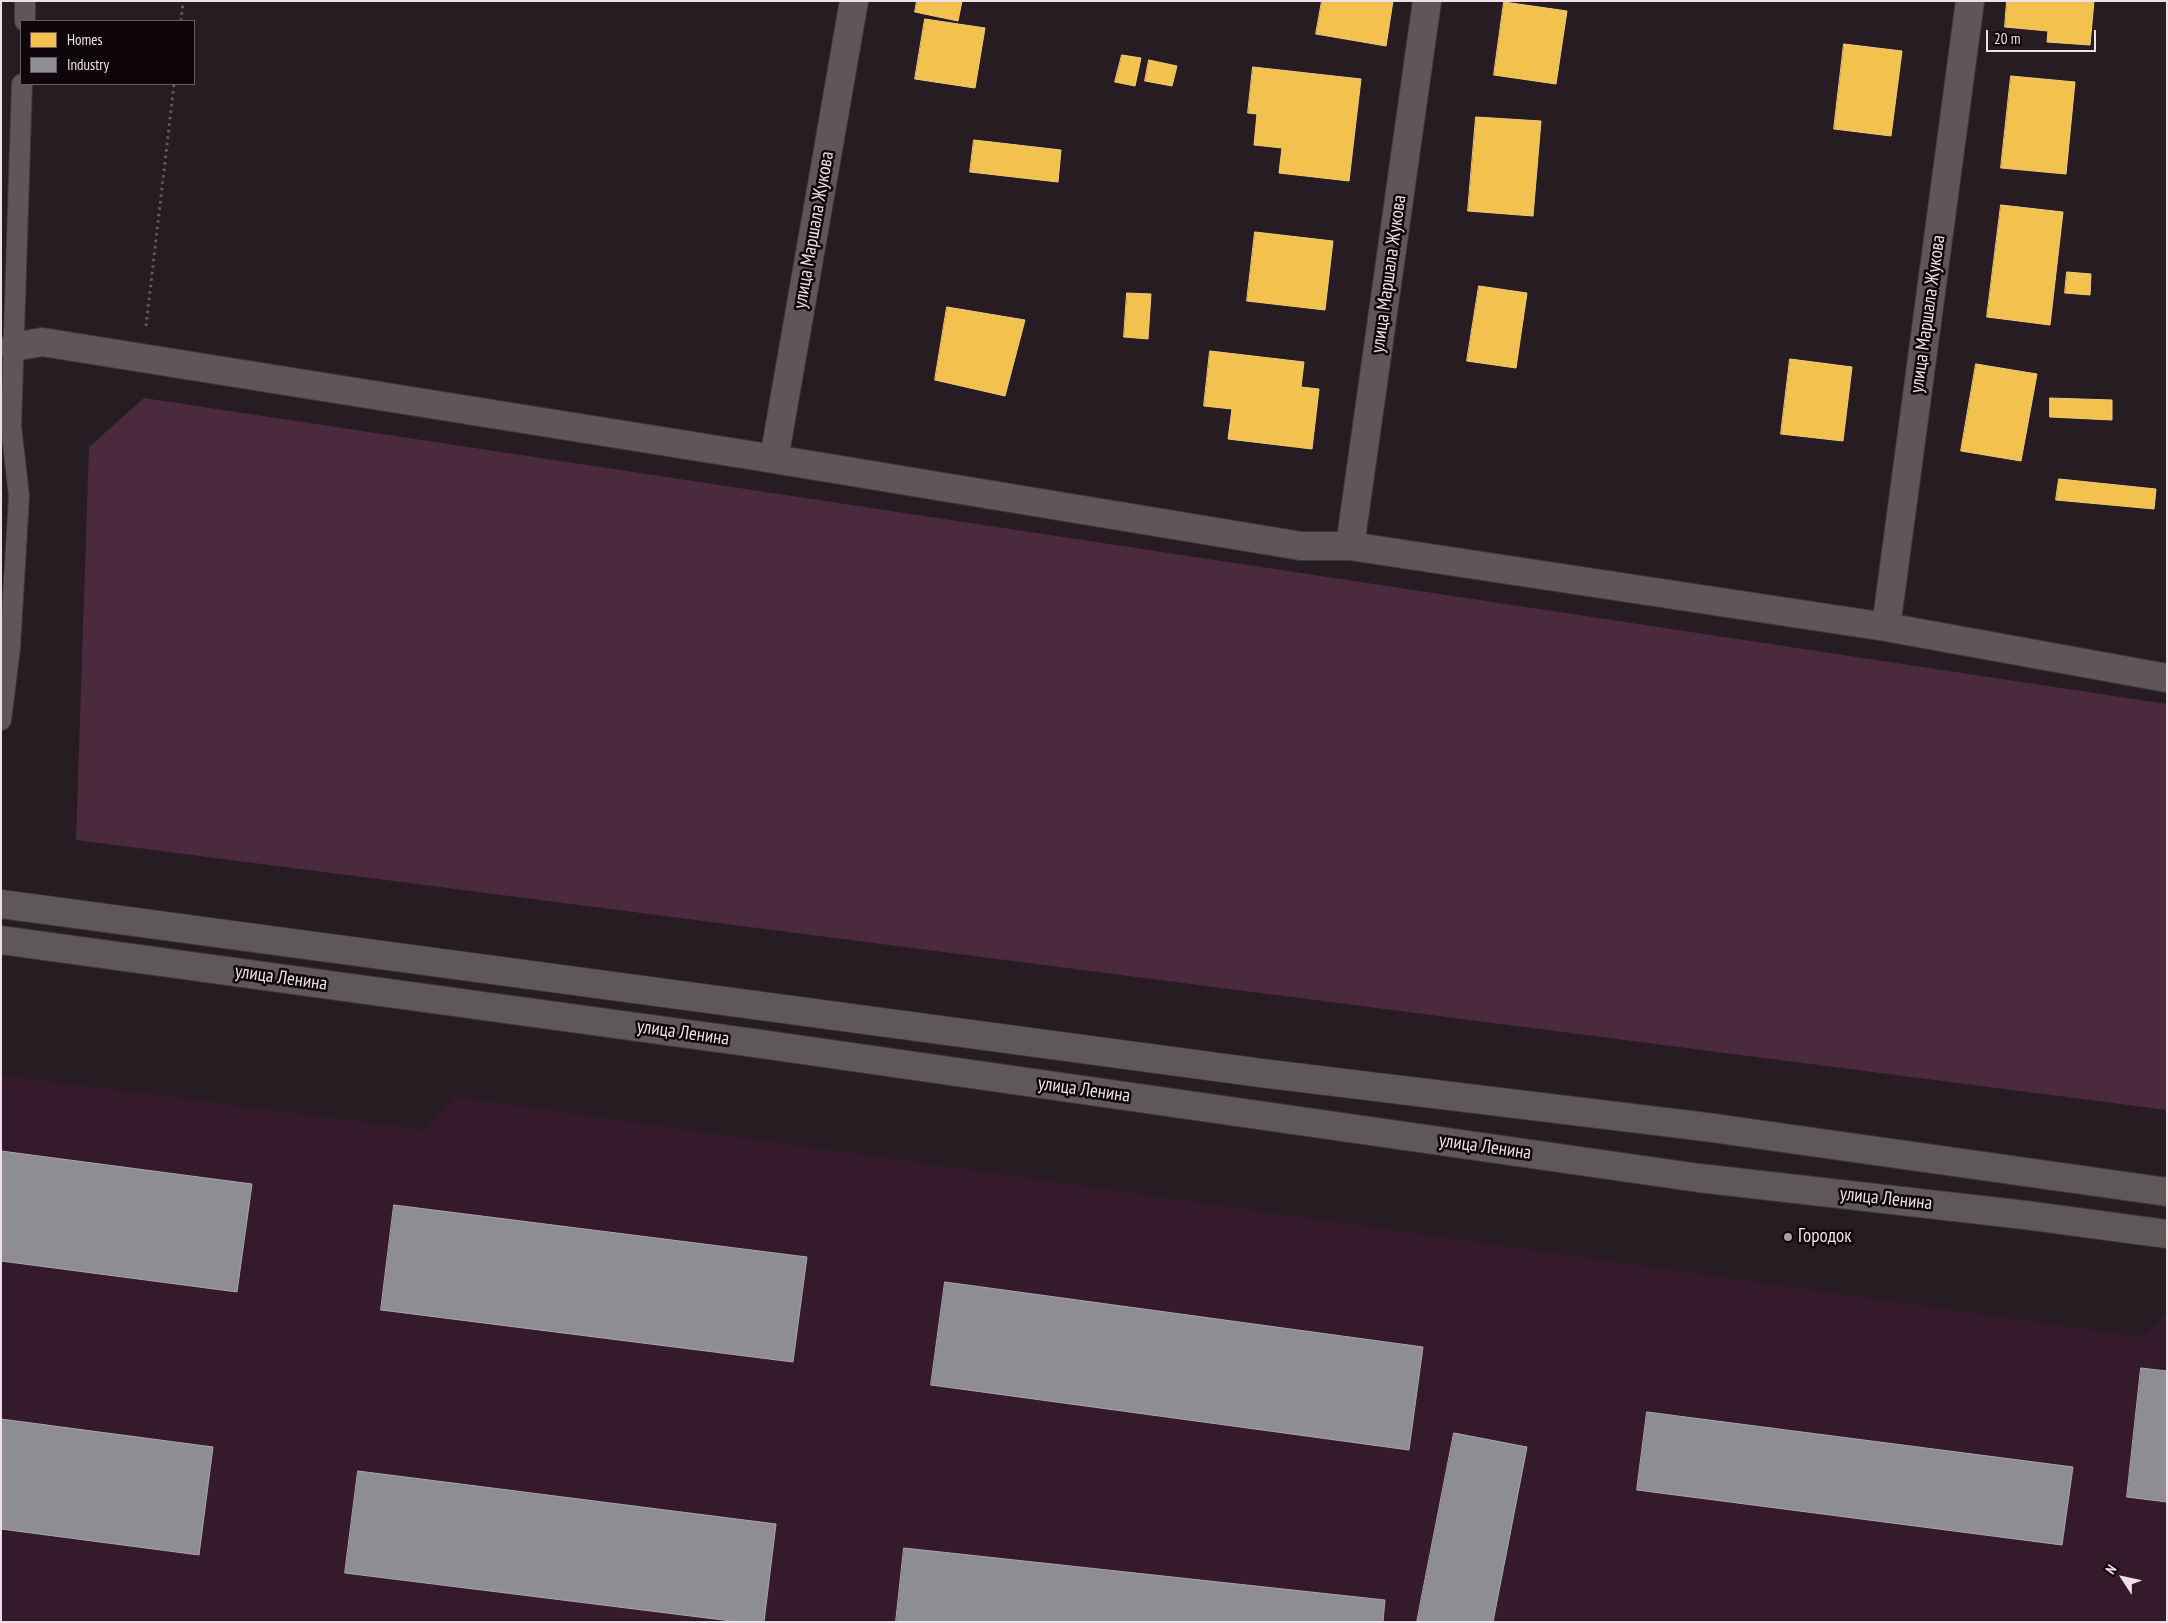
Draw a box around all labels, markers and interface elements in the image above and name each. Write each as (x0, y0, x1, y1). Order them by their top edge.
legend (20, 20, 195, 85)
scale bar (1988, 20, 2098, 52)
text: 20 m (1994, 29, 2020, 48)
text: Homes (67, 30, 103, 49)
text: Industry (67, 55, 109, 74)
street label: улица Маршала Жукова (789, 150, 839, 310)
street label: улица Маршала Жукова (1367, 194, 1411, 354)
street label: улица Маршала Жукова (1906, 234, 1950, 394)
street label: улица Ленина (233, 960, 329, 996)
street label: улица Ленина (635, 1015, 731, 1051)
street label: улица Ленина (1036, 1072, 1132, 1108)
street label: улица Ленина (1437, 1129, 1533, 1165)
street label: улица Ленина (1839, 1183, 1933, 1215)
place label: Городок (1798, 1226, 1852, 1248)
marker: Городок (1782, 1231, 1794, 1243)
north arrow (2098, 1553, 2148, 1603)
text: N (2101, 1561, 2120, 1578)

